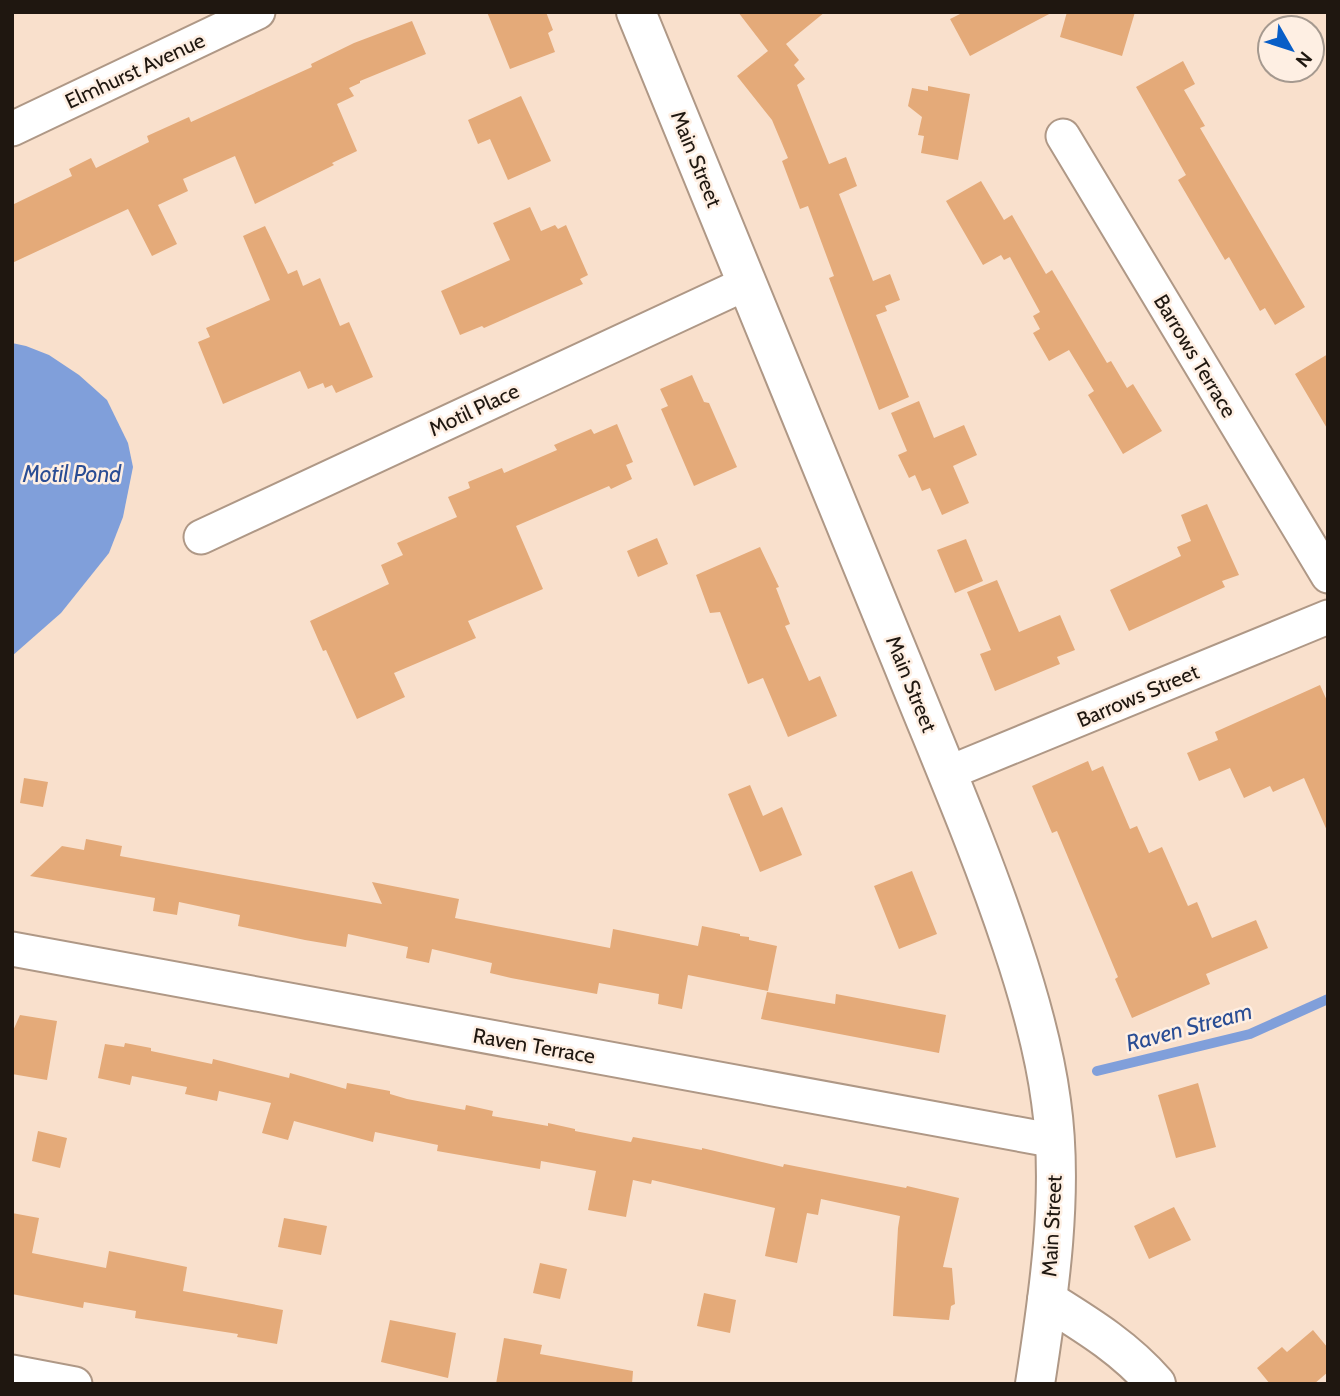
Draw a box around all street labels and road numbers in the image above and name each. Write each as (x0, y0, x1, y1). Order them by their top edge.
street label: Elmhurst Avenue (61, 27, 209, 114)
street label: Main Street (666, 107, 727, 211)
street label: Barrows Terrace (1149, 290, 1242, 422)
street label: Motil Place (425, 378, 523, 441)
street label: Main Street (881, 632, 942, 736)
street label: Barrows Street (1073, 659, 1202, 732)
street label: Raven Terrace (471, 1022, 597, 1069)
street label: Main Street (1036, 1174, 1067, 1278)

